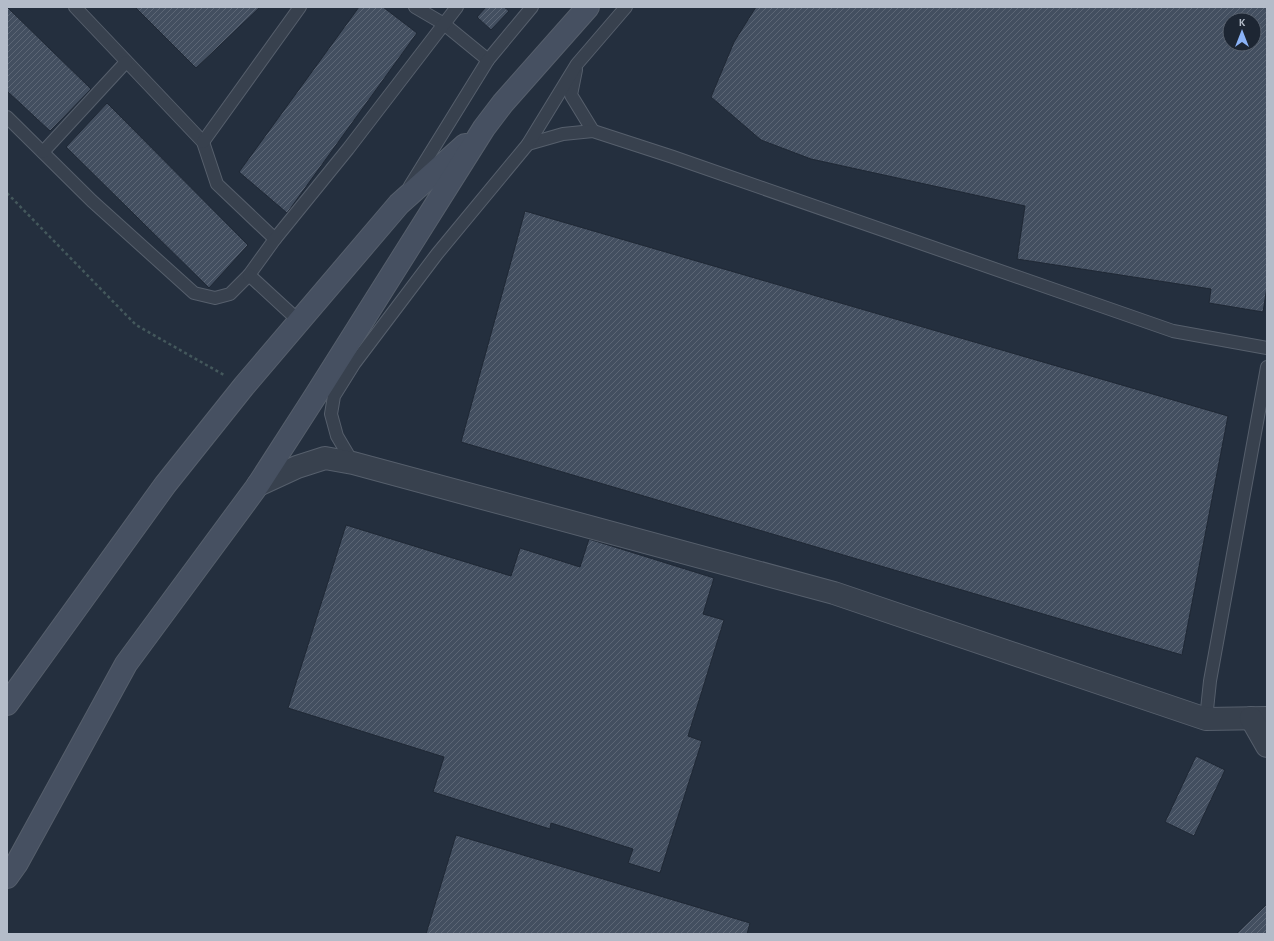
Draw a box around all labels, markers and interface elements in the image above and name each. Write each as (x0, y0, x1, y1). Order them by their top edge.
north arrow (1222, 12, 1262, 52)
text: K (1239, 17, 1246, 28)

